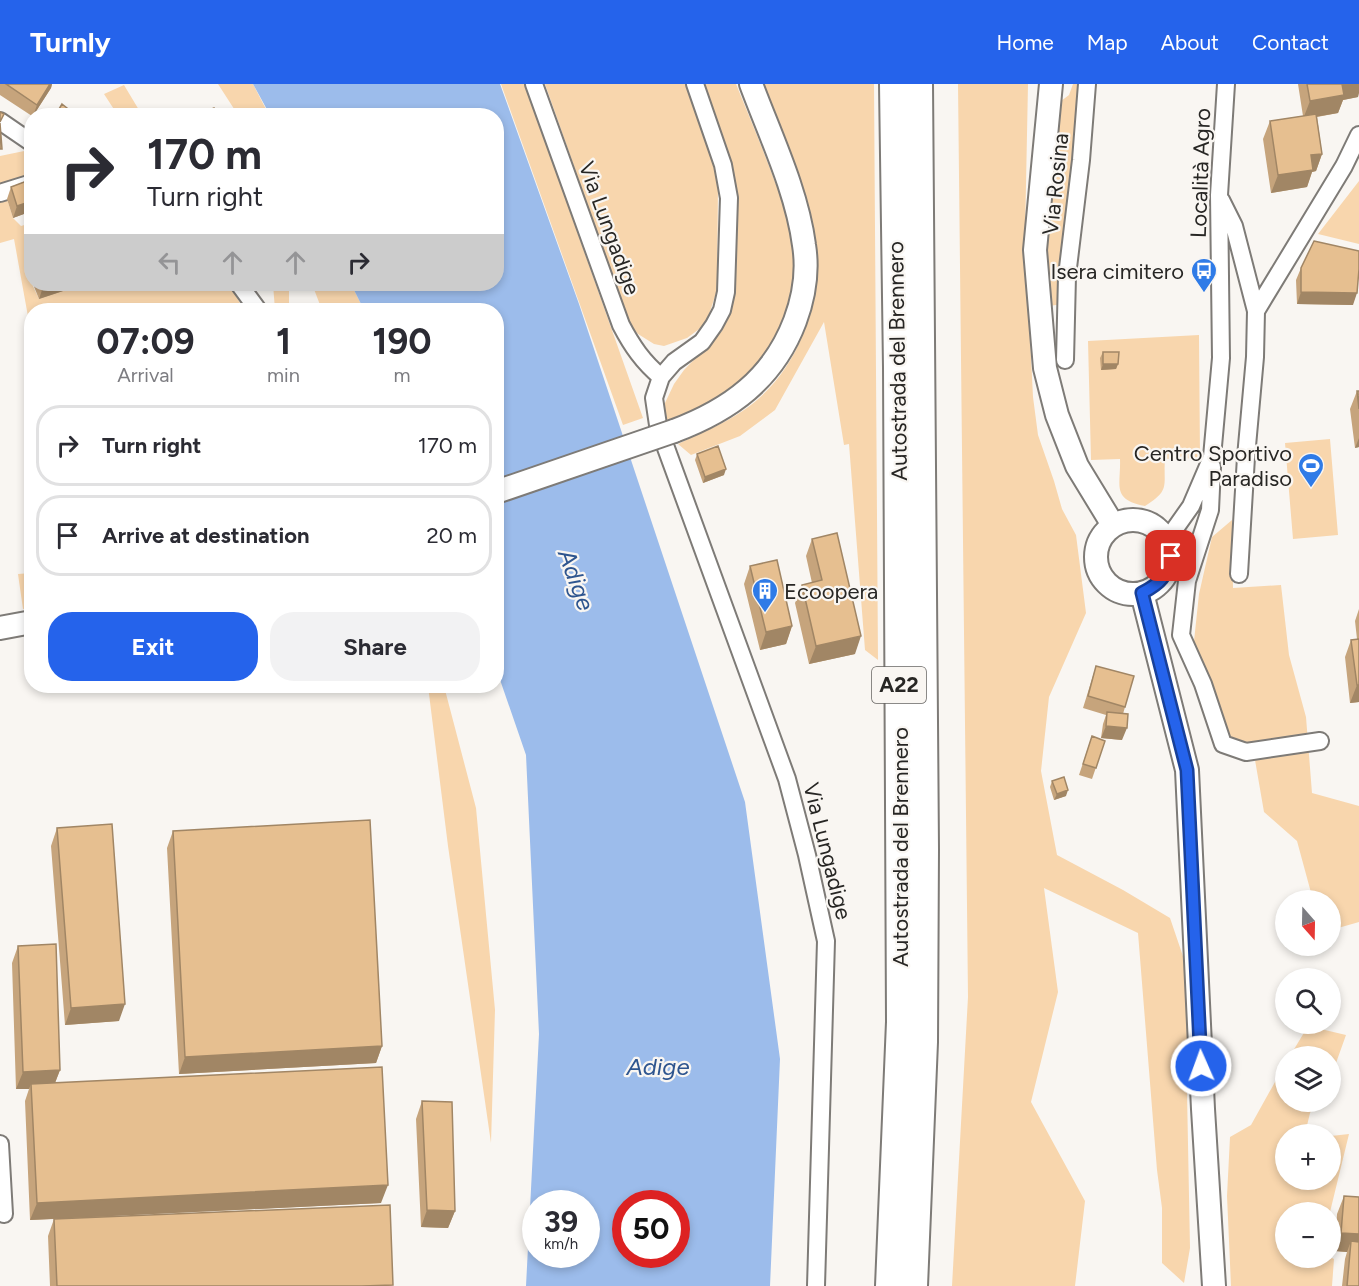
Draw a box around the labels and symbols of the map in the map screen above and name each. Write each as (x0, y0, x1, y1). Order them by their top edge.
street label: Località Agro (1185, 108, 1216, 238)
street label: Via Rosina (1037, 132, 1074, 236)
street label: Via Lungadige (573, 158, 646, 299)
street label: Autostrada del Brennero (882, 241, 913, 481)
bus stop icon: Isera cimitero (1189, 256, 1219, 294)
place label: Isera cimitero (1050, 258, 1184, 285)
place label: Centro Sportivo Paradiso (1134, 440, 1292, 492)
sports icon: Centro Sportivo Paradiso (1296, 451, 1326, 489)
pin (1145, 530, 1196, 581)
water label: Adige (552, 544, 601, 614)
building icon: Ecoopera (750, 576, 780, 614)
place label: Ecoopera (784, 578, 878, 605)
road number: A22 (872, 667, 926, 703)
street label: Autostrada del Brennero (887, 727, 914, 967)
street label: Via Lungadige (797, 780, 858, 922)
north arrow (1275, 890, 1341, 956)
position arrow (1169, 1034, 1233, 1098)
water label: Adige (625, 1052, 690, 1081)
speed limit sign: 50 (612, 1190, 690, 1268)

